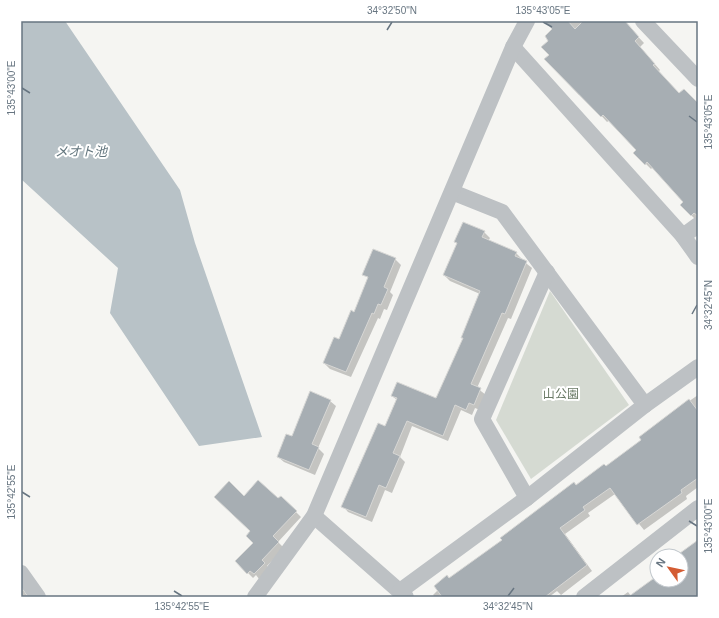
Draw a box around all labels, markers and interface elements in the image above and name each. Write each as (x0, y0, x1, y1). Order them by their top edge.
text: 34°32'50"N (367, 5, 417, 16)
text: 135°43'05"E (515, 5, 571, 16)
text: 135°43'00"E (6, 60, 17, 116)
text: 135°43'05"E (703, 94, 714, 150)
water label: メオト池 (55, 144, 109, 159)
text: 34°32'45"N (703, 280, 714, 330)
park label: 山公園 (543, 387, 579, 401)
text: 135°42'55"E (6, 464, 17, 520)
text: 135°43'00"E (703, 498, 714, 554)
north arrow (649, 548, 689, 588)
text: N (653, 556, 668, 569)
text: 135°42'55"E (154, 601, 210, 612)
text: 34°32'45"N (483, 601, 533, 612)

